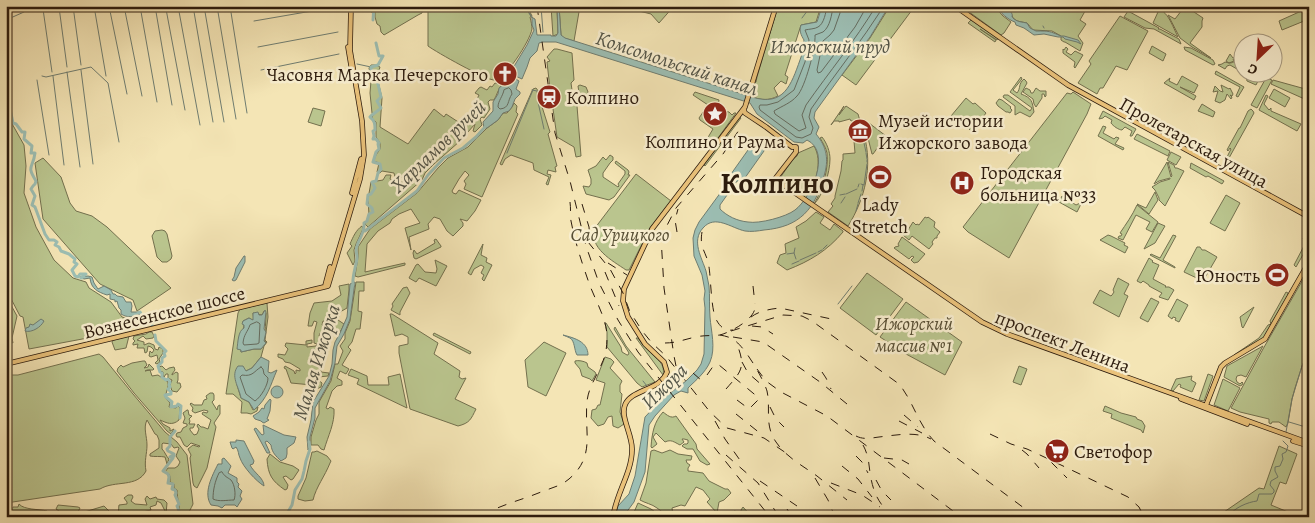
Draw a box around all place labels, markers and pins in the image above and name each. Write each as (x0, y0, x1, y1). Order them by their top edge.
church icon: Часовня Марка Печерского (492, 61, 518, 87)
place label: Часовня Марка Печерского (267, 62, 488, 88)
station icon: Колпино (536, 84, 562, 110)
place label: Колпино (566, 85, 639, 111)
place icon: Колпино и Раума (702, 101, 728, 127)
place label: Музей истории Ижорского завода (878, 108, 1028, 156)
museum icon: Музей истории Ижорского завода (847, 118, 873, 144)
place label: Колпино и Раума (645, 129, 785, 155)
place label: Городская больница №33 (980, 160, 1097, 208)
sports icon: Lady Stretch (867, 164, 893, 190)
hospital icon: Городская больница №33 (949, 170, 975, 196)
place label: Lady Stretch (852, 192, 908, 240)
sports icon: Юность (1264, 262, 1290, 288)
place label: Юность (1195, 263, 1260, 289)
supermarket icon: Светофор (1044, 438, 1070, 464)
place label: Светофор (1074, 439, 1152, 465)

